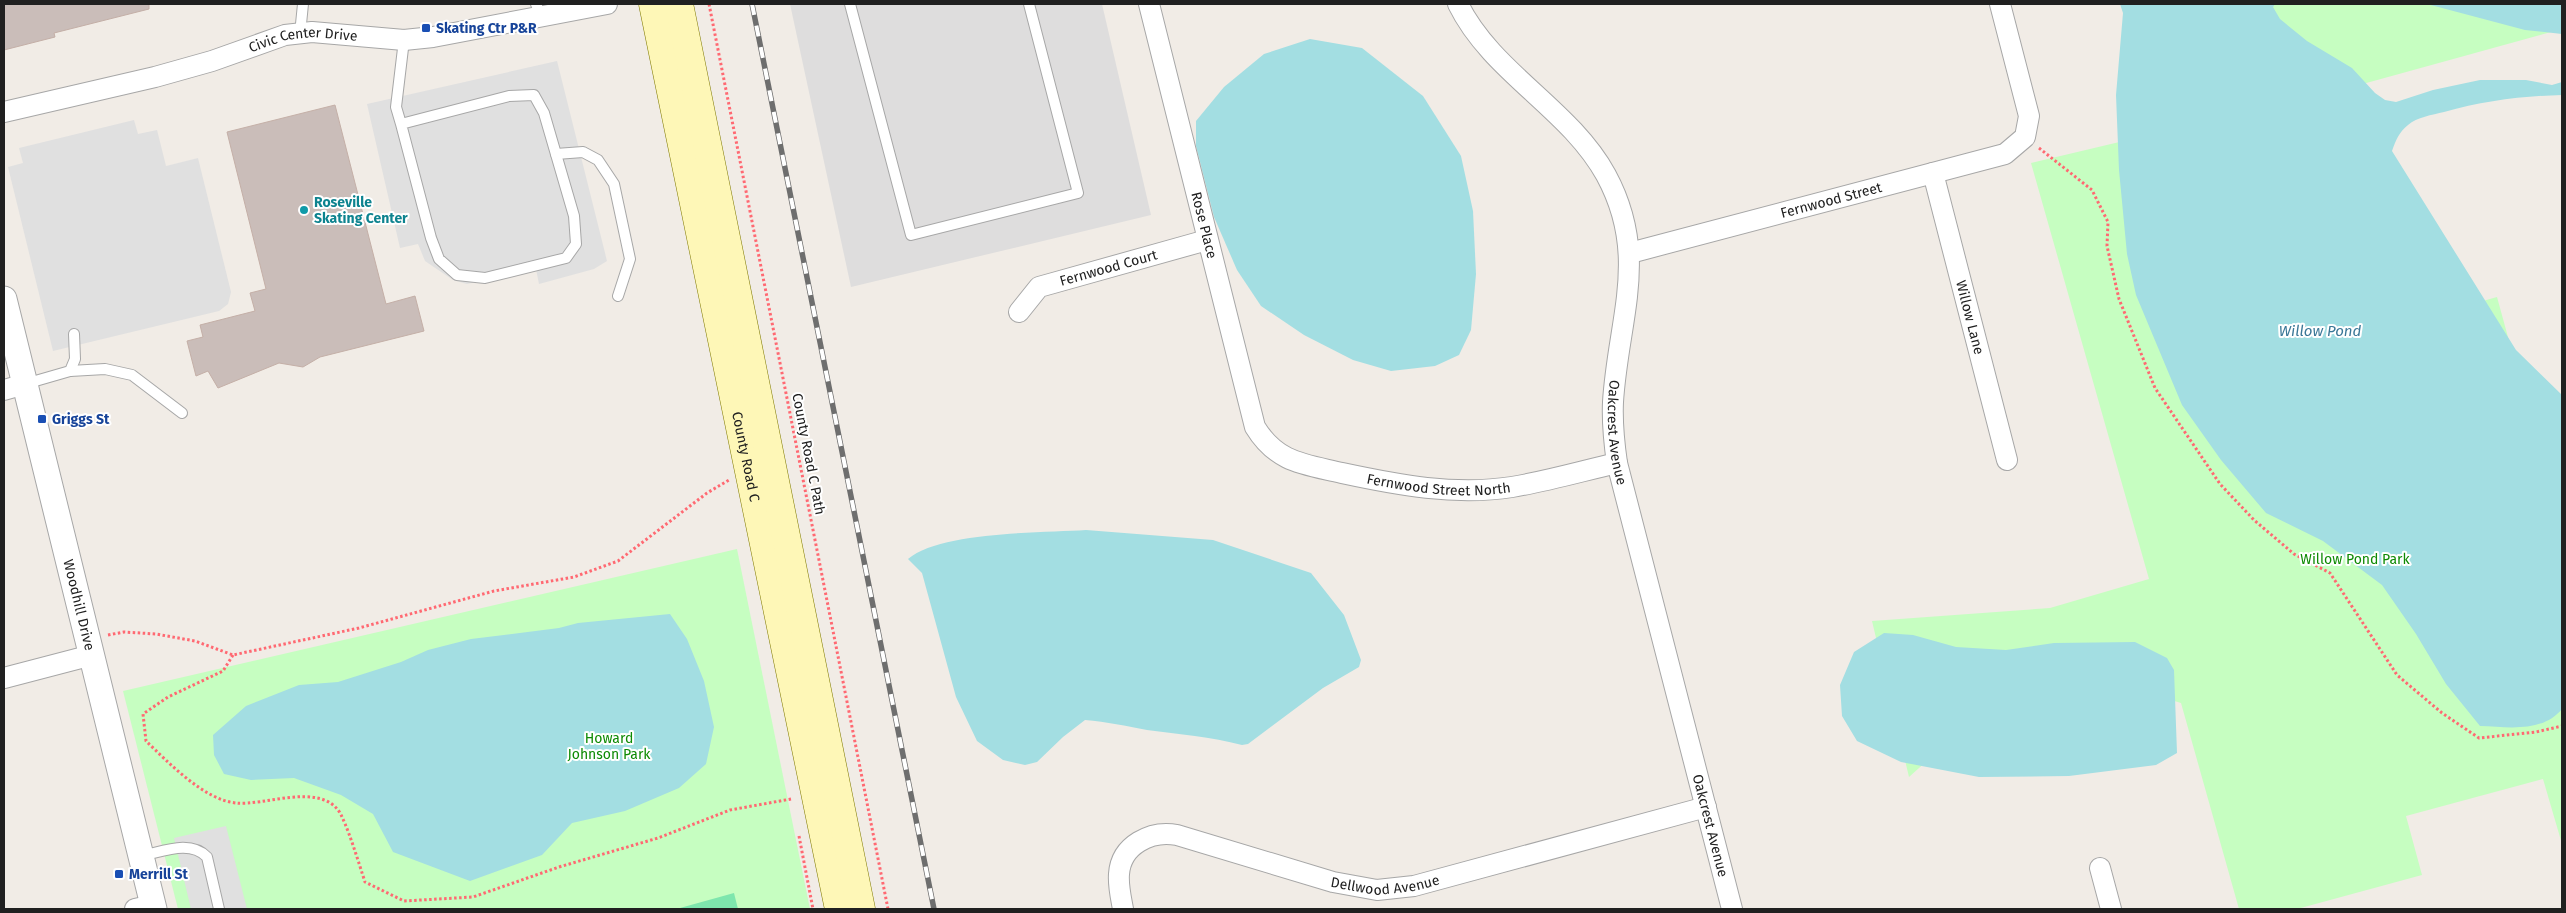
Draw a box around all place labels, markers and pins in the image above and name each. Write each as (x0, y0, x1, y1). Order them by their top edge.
place label: Skating Ctr P&R (436, 20, 537, 37)
marker: Skating Ctr P&R (420, 22, 432, 34)
place label: Roseville Skating Center (314, 194, 408, 227)
marker: Roseville Skating Center (298, 204, 310, 216)
place label: Griggs St (52, 411, 110, 428)
marker: Griggs St (36, 413, 48, 425)
place label: Merrill St (129, 866, 189, 883)
marker: Merrill St (113, 868, 125, 880)

